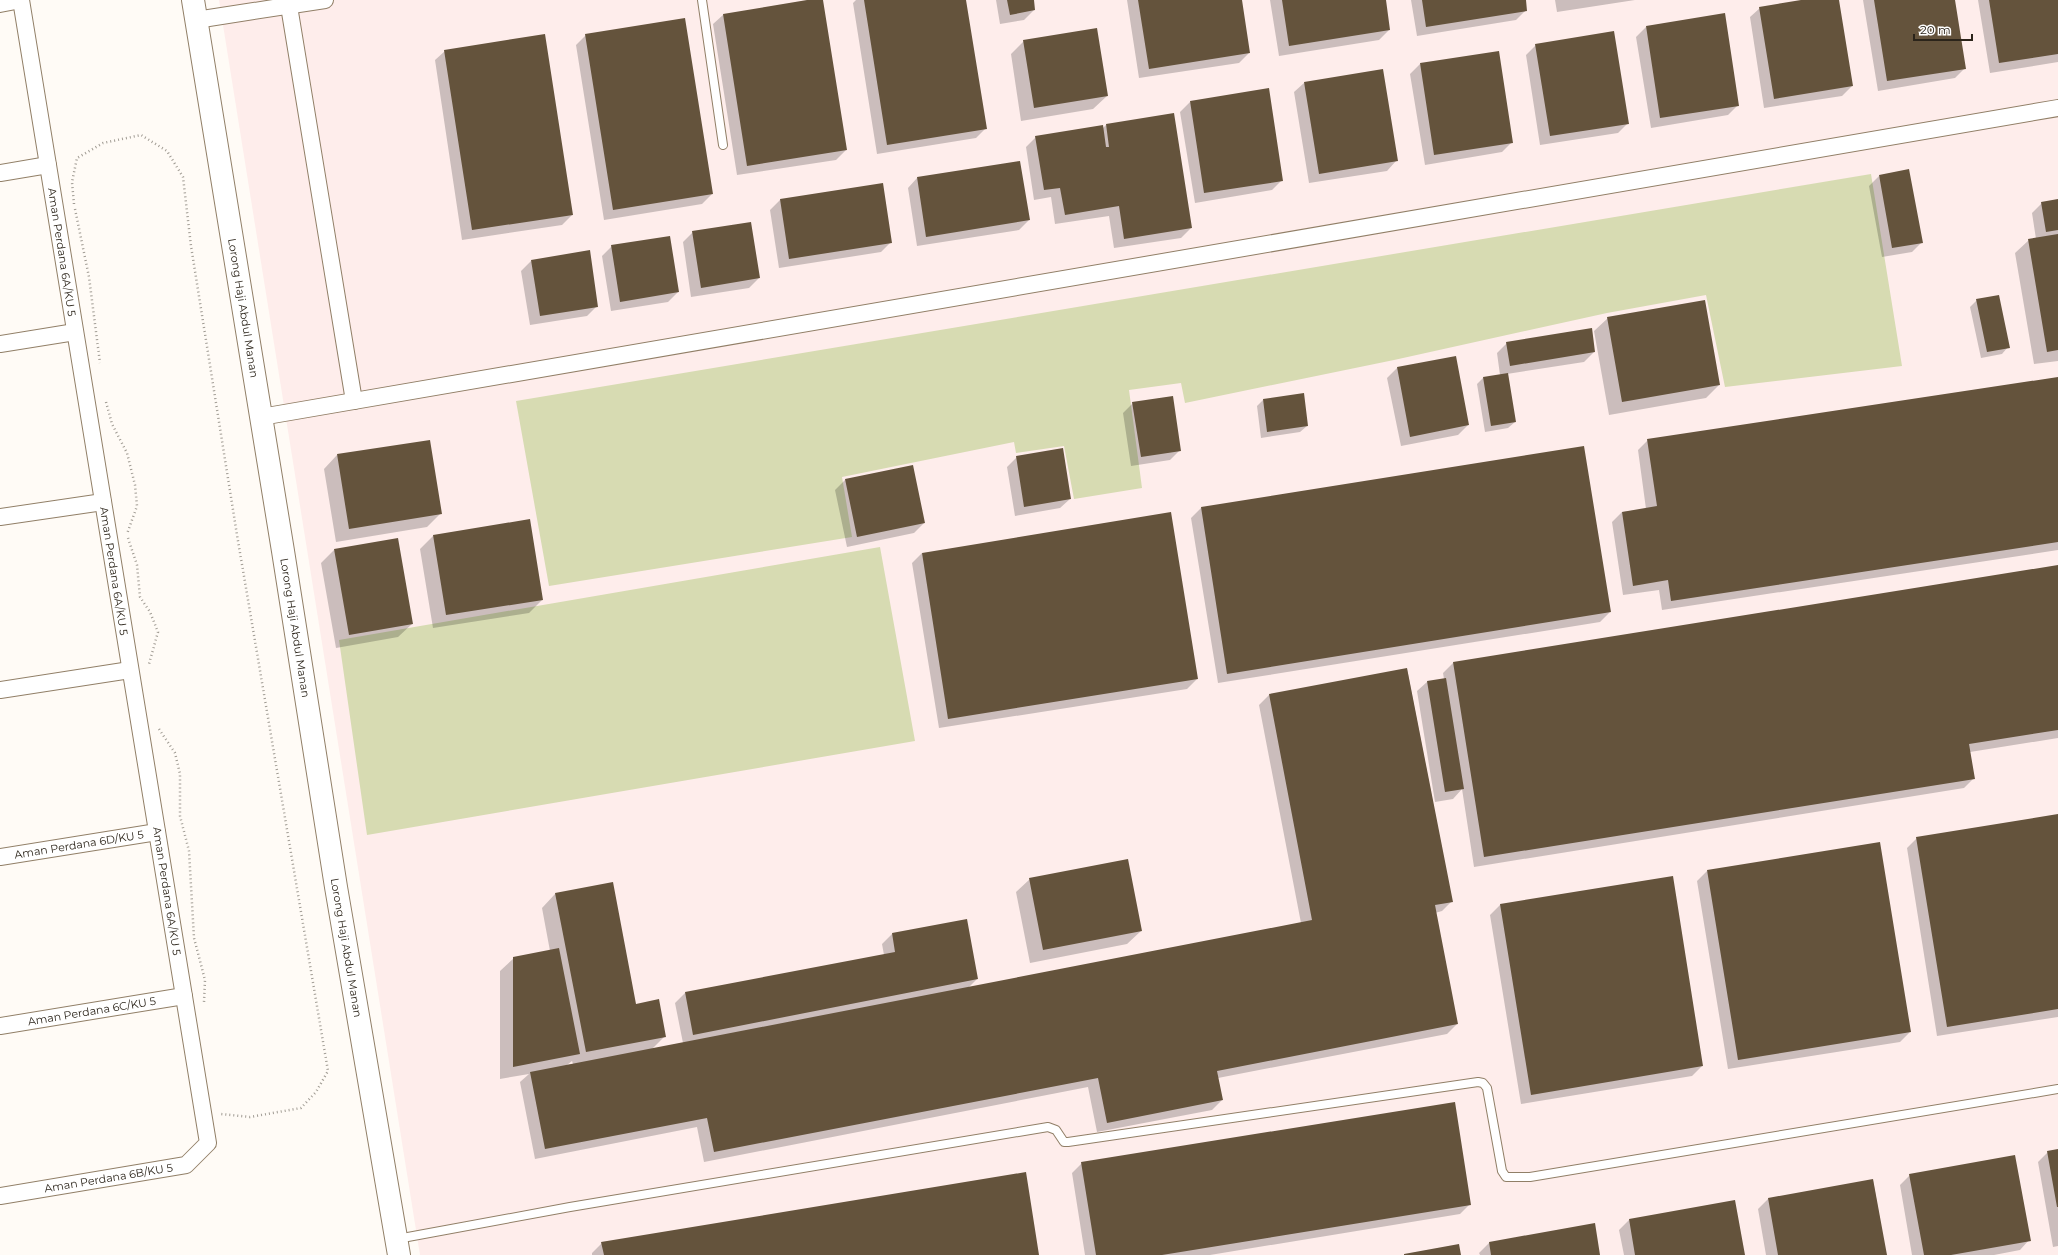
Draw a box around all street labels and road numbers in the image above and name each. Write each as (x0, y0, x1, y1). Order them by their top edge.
street label: Aman Perdana 6A/KU 5 (45, 187, 79, 317)
street label: Lorong Haji Abdul Manan (225, 237, 262, 379)
street label: Aman Perdana 6A/KU 5 (97, 506, 131, 636)
street label: Lorong Haji Abdul Manan (277, 557, 313, 699)
street label: Aman Perdana 6A/KU 5 (150, 826, 184, 956)
street label: Aman Perdana 6D/KU 5 (13, 827, 145, 862)
street label: Lorong Haji Abdul Manan (328, 877, 365, 1018)
street label: Aman Perdana 6C/KU 5 (27, 994, 157, 1028)
street label: Aman Perdana 6B/KU 5 (43, 1160, 174, 1196)

